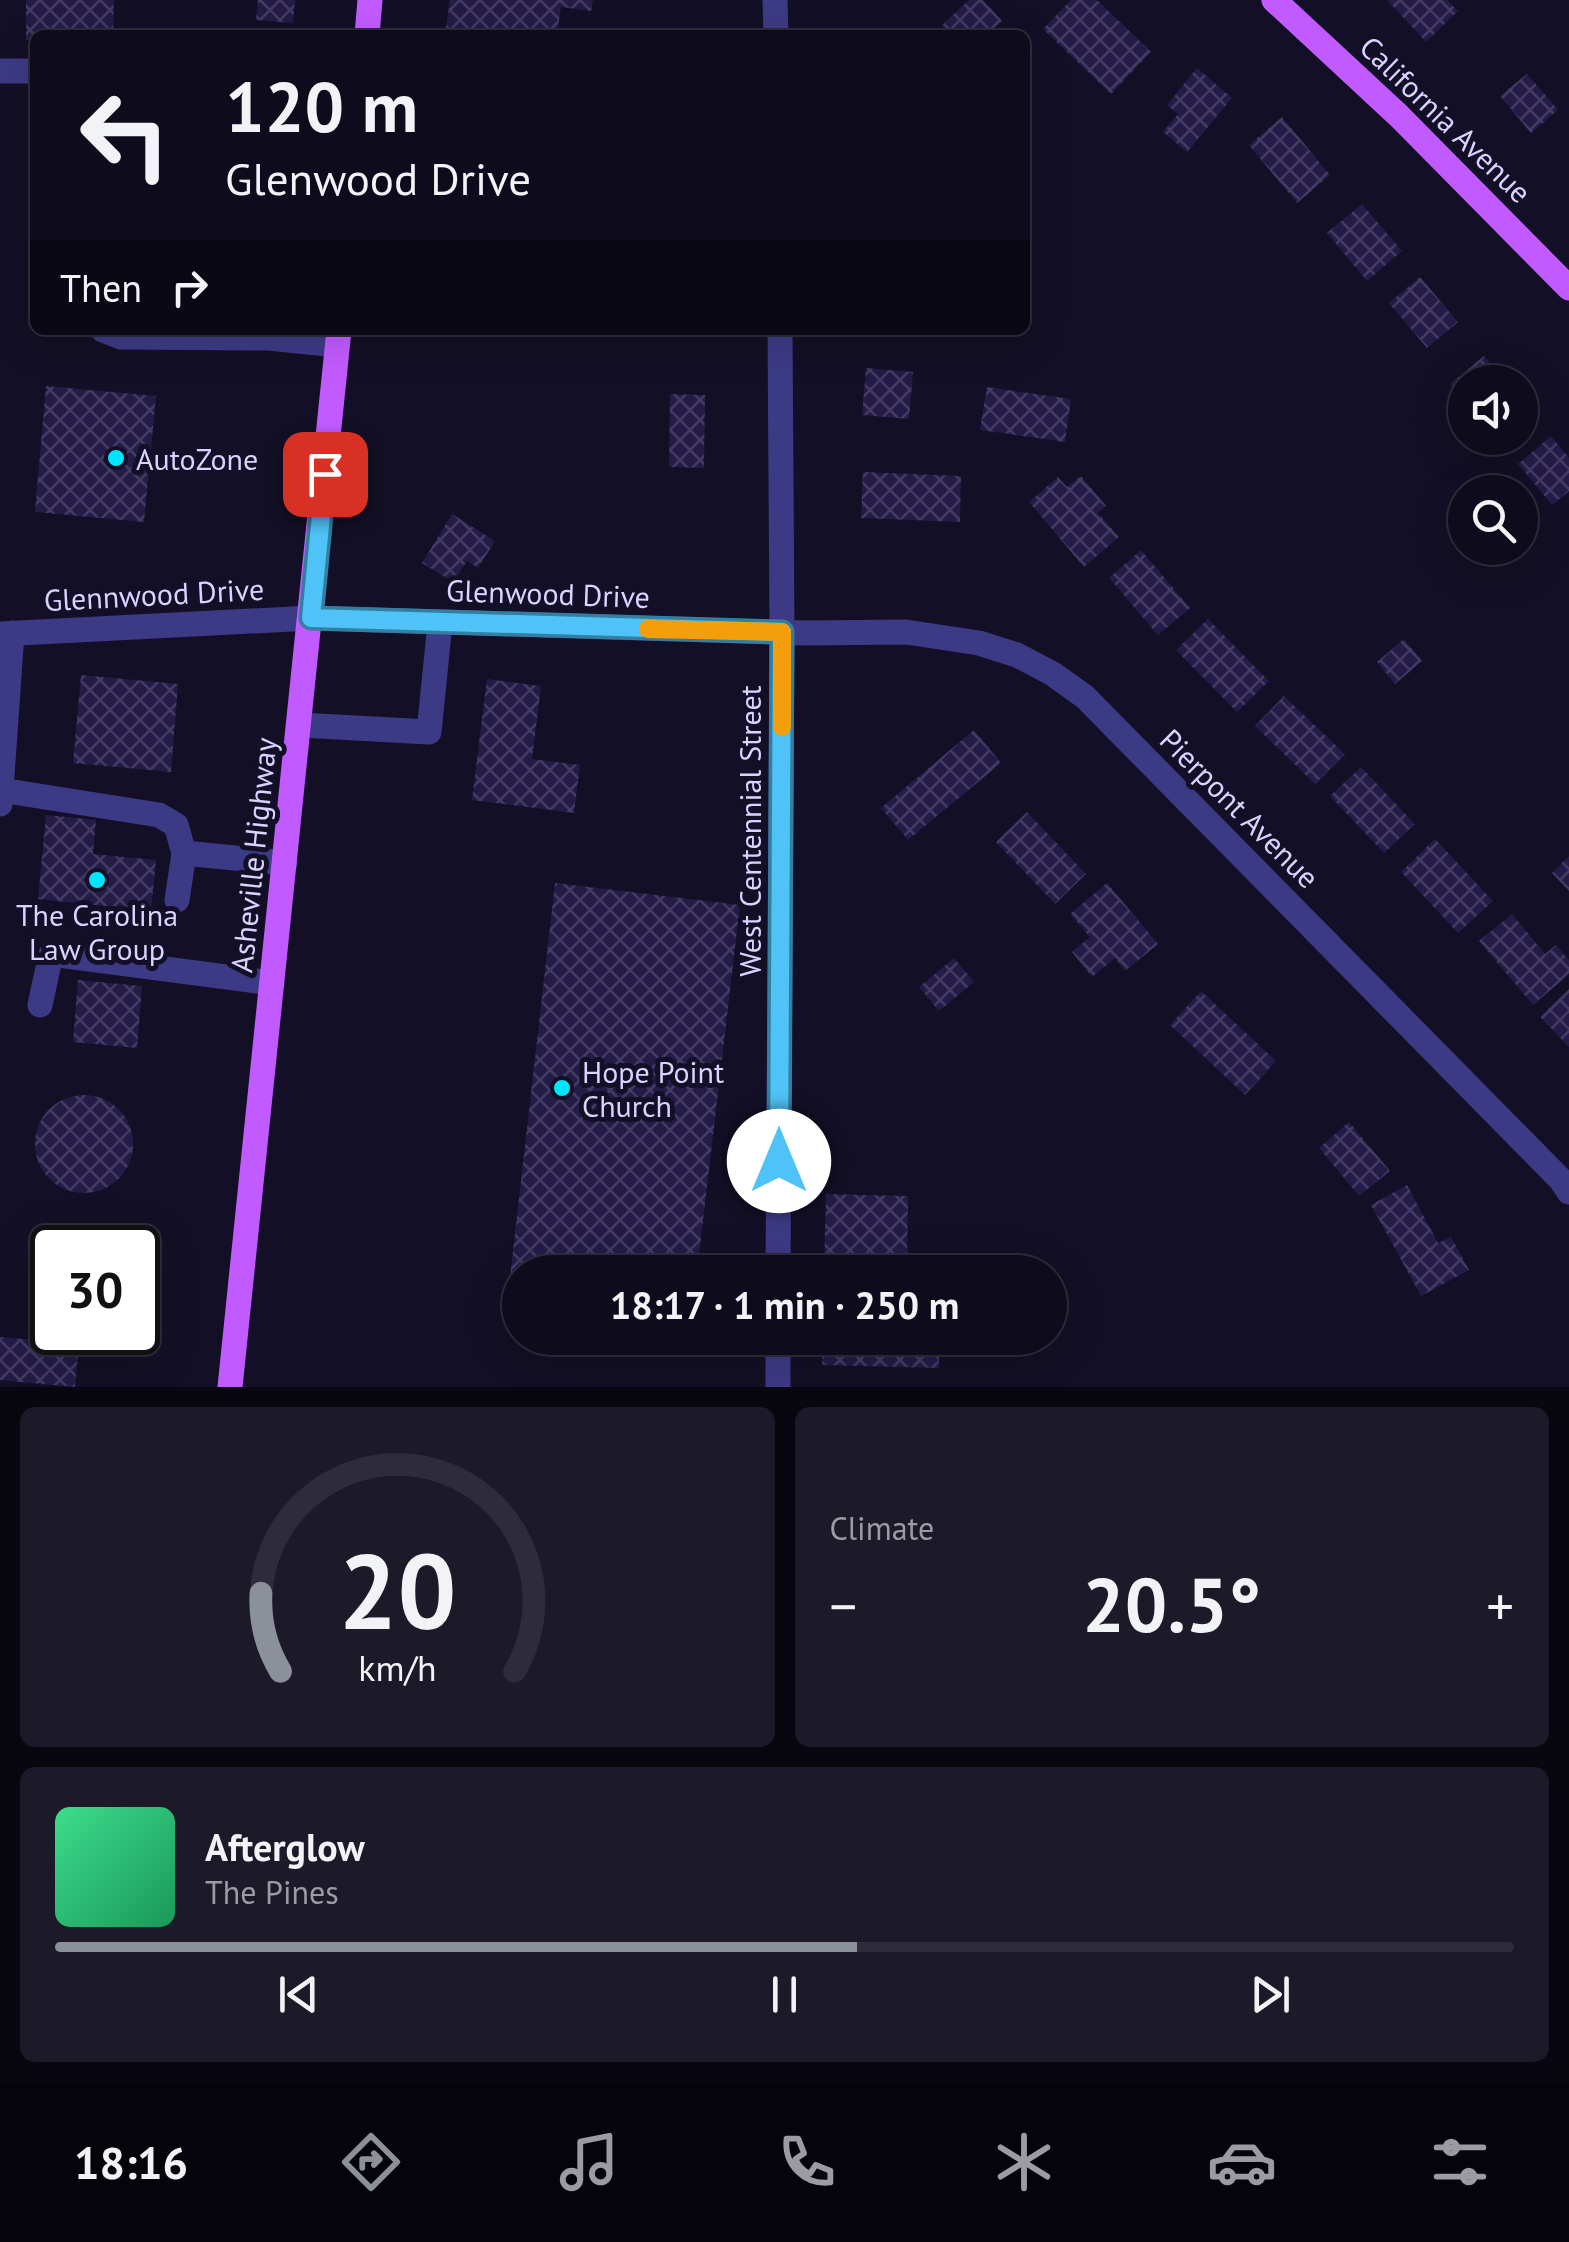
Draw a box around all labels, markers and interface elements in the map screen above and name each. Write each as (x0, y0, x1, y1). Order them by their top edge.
street label: California Avenue (1352, 27, 1540, 211)
text: 120 m (225, 61, 418, 151)
icon: left (60, 70, 190, 200)
text: Glenwood Drive (225, 149, 531, 207)
icon: right (162, 260, 217, 315)
text: Then (60, 263, 142, 312)
map controls (1448, 365, 1538, 565)
button: sound (1448, 365, 1538, 455)
pin (283, 432, 368, 517)
place label: AutoZone (136, 439, 258, 478)
marker: AutoZone (105, 447, 127, 469)
icon: arrive (298, 447, 353, 502)
button: search (1448, 475, 1538, 565)
street label: Glennwood Drive (43, 569, 265, 619)
street label: Glenwood Drive (445, 570, 651, 616)
street label: West Centennial Street (730, 685, 769, 977)
street label: Pierpont Avenue (1152, 720, 1328, 896)
street label: Asheville Highway (221, 736, 285, 974)
marker: The Carolina Law Group (86, 869, 108, 891)
place label: The Carolina Law Group (16, 895, 178, 968)
place label: Hope Point Church (582, 1052, 724, 1125)
marker: Hope Point Church (551, 1077, 573, 1099)
position arrow (727, 1109, 831, 1213)
speed limit sign: 30 (30, 1225, 160, 1355)
text: 18:17 · 1 min · 250 m (610, 1280, 959, 1329)
text: Climate (830, 1507, 934, 1549)
text: 20 (338, 1523, 456, 1658)
text: 20.5° (1082, 1556, 1261, 1653)
text: − (830, 1570, 857, 1641)
text: + (1486, 1570, 1514, 1641)
text: km/h (358, 1645, 436, 1691)
text: Afterglow (205, 1822, 365, 1871)
text: The Pines (205, 1871, 339, 1913)
icon: previous (271, 1967, 326, 2022)
icon: pause (757, 1967, 812, 2022)
icon: next (1243, 1967, 1298, 2022)
icon: directions (336, 2127, 406, 2197)
icon: music (554, 2127, 624, 2197)
icon: phone (772, 2127, 842, 2197)
icon: climate (989, 2127, 1059, 2197)
icon: car (1207, 2127, 1277, 2197)
icon: filters (1425, 2127, 1495, 2197)
text: 18:16 (74, 2133, 188, 2191)

